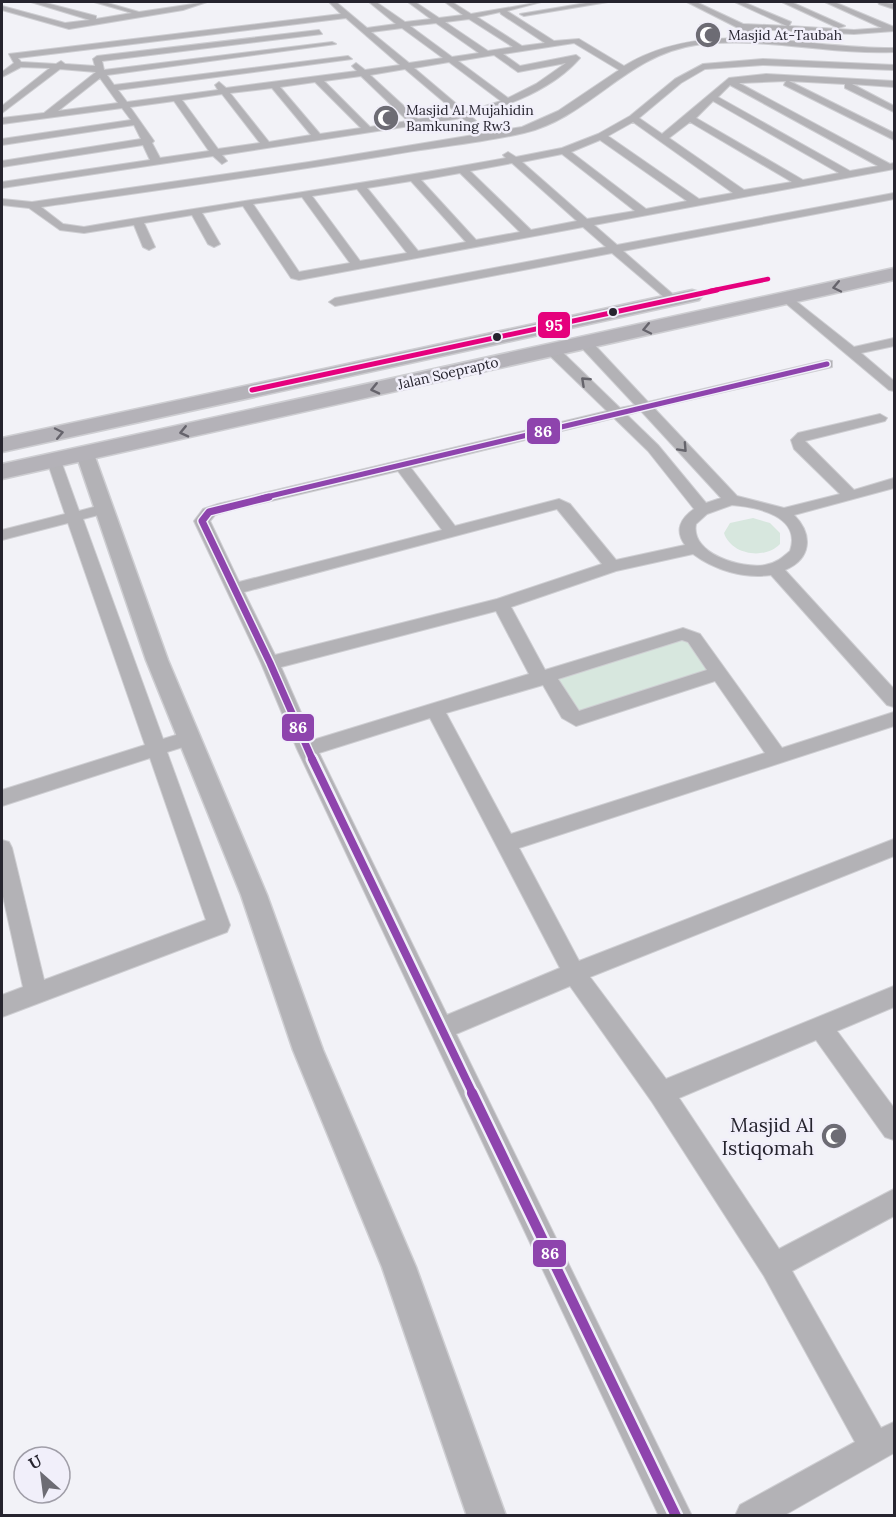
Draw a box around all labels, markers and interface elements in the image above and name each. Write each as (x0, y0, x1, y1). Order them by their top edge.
mosque icon: Masjid At-Taubah (693, 20, 723, 50)
place label: Masjid At-Taubah (728, 26, 842, 44)
place label: Masjid Al Mujahidin Bamkuning Rw3 (406, 101, 534, 135)
mosque icon: Masjid Al Mujahidin Bamkuning Rw3 (371, 103, 401, 133)
one-way arrow (833, 280, 843, 293)
unlabelled marker (607, 306, 619, 318)
line badge: 95 (537, 311, 571, 339)
text: 95 (545, 315, 563, 335)
one-way arrow (642, 321, 652, 334)
unlabelled marker (491, 331, 503, 343)
street label: Jalan Soeprapto (395, 353, 500, 394)
one-way arrow (581, 377, 592, 388)
one-way arrow (370, 382, 380, 395)
line badge: 86 (526, 417, 561, 445)
text: 86 (534, 421, 552, 441)
one-way arrow (179, 424, 189, 437)
one-way arrow (53, 427, 63, 440)
one-way arrow (676, 441, 687, 452)
line badge: 86 (281, 713, 315, 742)
text: 86 (289, 717, 307, 737)
place label: Masjid Al Istiqomah (721, 1112, 814, 1160)
mosque icon: Masjid Al Istiqomah (819, 1121, 849, 1151)
line badge: 86 (532, 1239, 567, 1268)
text: 86 (541, 1243, 559, 1263)
north arrow (12, 1445, 72, 1505)
text: U (25, 1450, 45, 1473)

